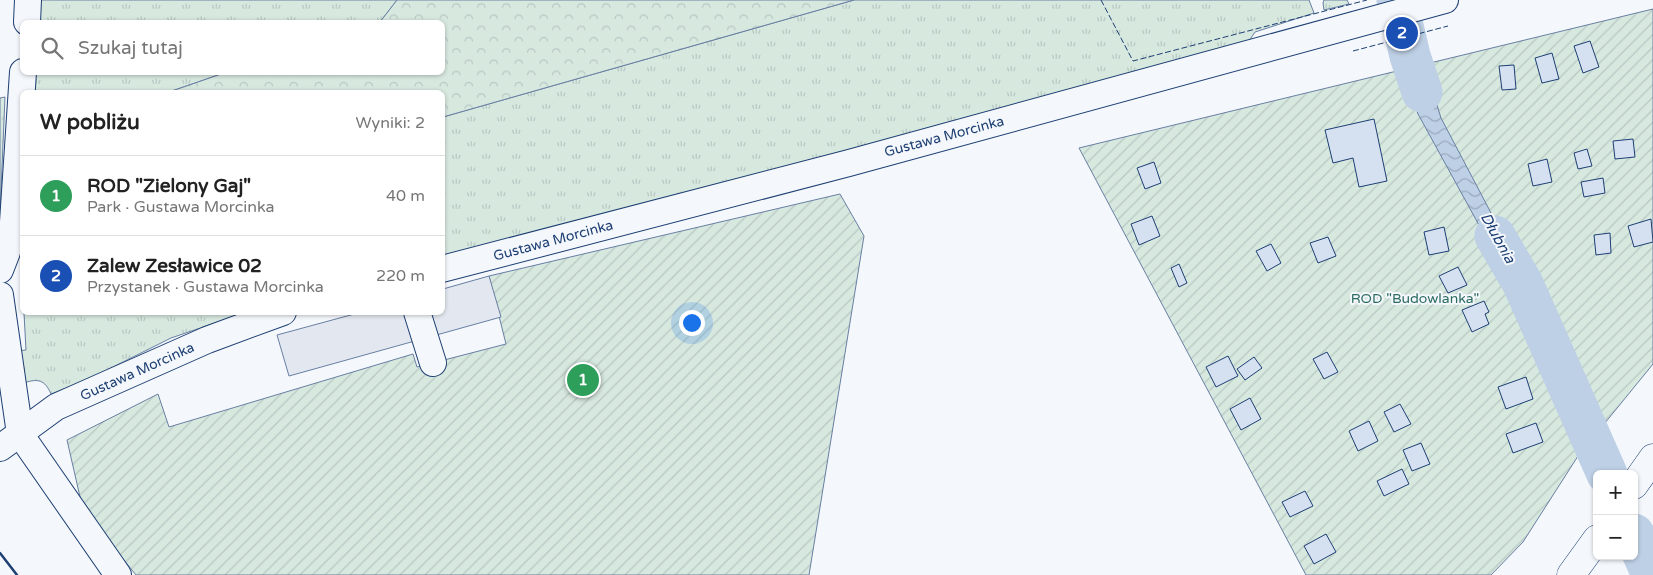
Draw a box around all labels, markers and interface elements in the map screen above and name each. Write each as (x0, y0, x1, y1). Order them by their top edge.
pin: 2 (1386, 14, 1418, 52)
search box (20, 20, 445, 75)
icon: search (38, 34, 66, 62)
text: Szukaj tutaj (78, 37, 183, 59)
text: W pobliżu (40, 110, 140, 135)
street label: Gustawa Morcinka (882, 112, 1006, 161)
text: Wyniki: 2 (356, 113, 425, 133)
text: ROD "Zielony Gaj" (87, 175, 251, 197)
text: 1 (51, 186, 61, 206)
text: 40 m (386, 186, 425, 206)
text: Park · Gustawa Morcinka (87, 197, 274, 217)
water label: Dłubnia (1477, 210, 1519, 267)
street label: Gustawa Morcinka (491, 216, 615, 265)
text: Zalew Zesławice 02 (87, 255, 262, 277)
text: 2 (51, 266, 61, 286)
text: 220 m (376, 266, 425, 286)
text: Przystanek · Gustawa Morcinka (87, 277, 324, 297)
park label: ROD "Budowlanka" (1351, 290, 1479, 307)
your location (679, 310, 705, 336)
street label: Gustawa Morcinka (77, 339, 197, 404)
pin: 1 (567, 361, 599, 399)
map controls (1593, 470, 1638, 560)
button: + (1593, 470, 1638, 515)
button: − (1593, 515, 1638, 560)

